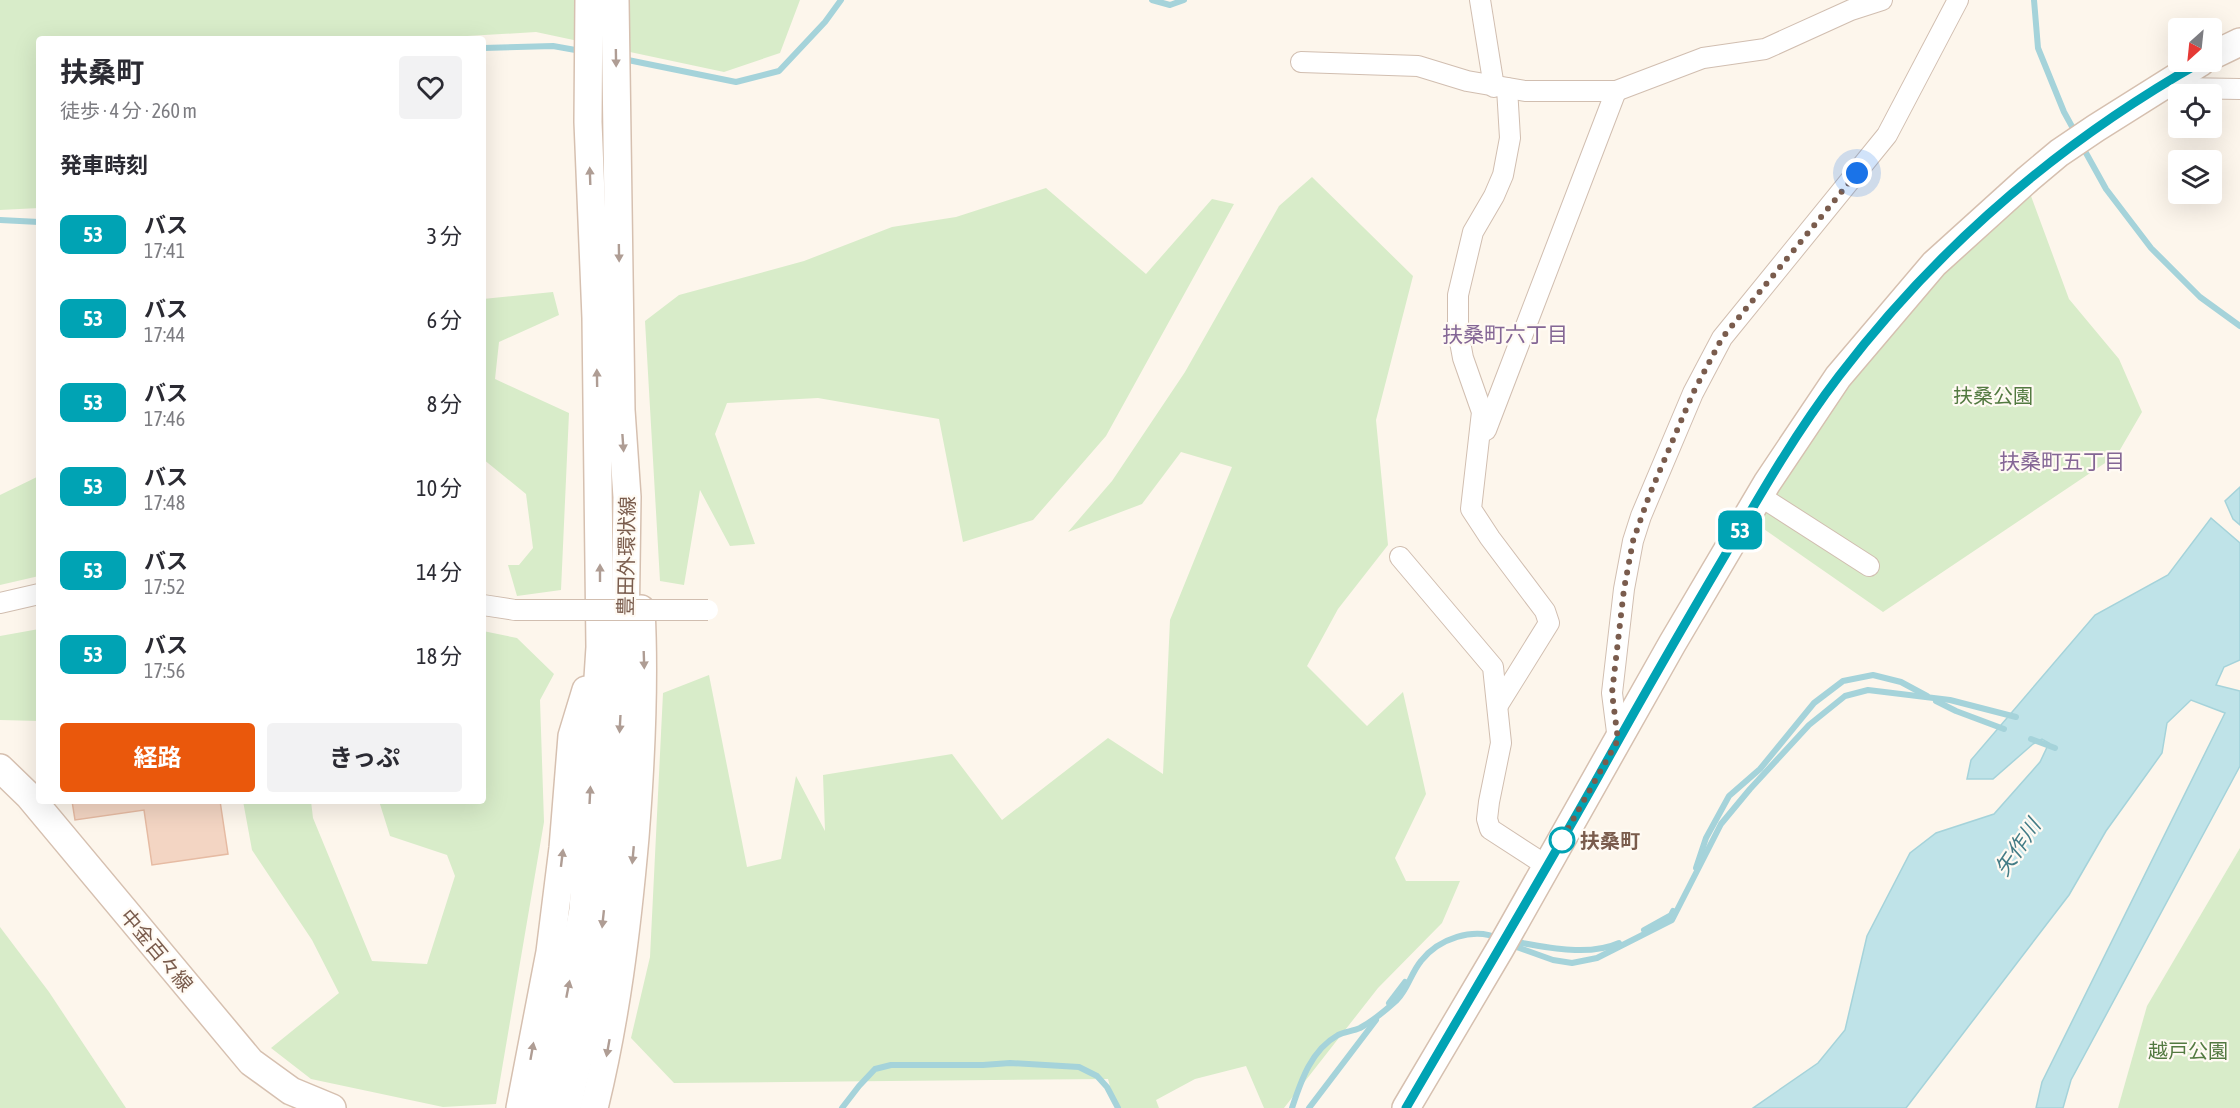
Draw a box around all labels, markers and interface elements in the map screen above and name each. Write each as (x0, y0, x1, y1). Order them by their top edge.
north arrow (2168, 18, 2222, 72)
map controls (2168, 18, 2222, 204)
one-way arrow (611, 49, 621, 68)
text: 扶桑町 (60, 56, 144, 88)
button: heart (399, 56, 462, 119)
button: locate (2168, 84, 2222, 138)
text: 徒歩 · 4 分 · 260 m (60, 99, 197, 122)
button: layers (2168, 150, 2222, 204)
text: 発車時刻 (60, 152, 148, 178)
your location (1842, 158, 1872, 188)
one-way arrow (586, 166, 595, 185)
text: バス (144, 212, 188, 238)
text: 53 (83, 222, 103, 246)
text: 3 分 (427, 223, 462, 249)
text: 17:41 (144, 239, 185, 262)
one-way arrow (614, 244, 624, 263)
text: バス (144, 296, 188, 322)
text: 53 (83, 306, 103, 330)
text: 6 分 (427, 307, 462, 333)
district label: 扶桑町六丁目 (1442, 322, 1568, 346)
text: 17:44 (144, 323, 185, 346)
one-way arrow (592, 368, 602, 387)
text: バス (144, 380, 188, 406)
park label: 扶桑公園 (1953, 384, 2033, 407)
text: 53 (83, 390, 103, 414)
text: 8 分 (427, 391, 462, 417)
text: 17:46 (144, 407, 185, 430)
one-way arrow (619, 433, 628, 452)
district label: 扶桑町五丁目 (1999, 449, 2125, 473)
text: バス (144, 464, 188, 490)
text: 53 (83, 474, 103, 498)
text: 10 分 (416, 475, 462, 501)
text: 17:48 (144, 491, 185, 514)
street label: 豊田外環状線 (613, 496, 639, 616)
line badge: 53 (1713, 510, 1767, 550)
text: 53 (1730, 518, 1750, 542)
text: バス (144, 548, 188, 574)
text: 53 (83, 558, 103, 582)
text: 14 分 (416, 559, 462, 585)
one-way arrow (595, 563, 605, 582)
text: 17:52 (144, 575, 185, 598)
text: バス (144, 632, 188, 658)
text: 53 (83, 642, 103, 666)
text: 18 分 (416, 643, 462, 669)
one-way arrow (639, 650, 648, 669)
text: 17:56 (144, 659, 185, 682)
one-way arrow (615, 715, 624, 734)
button: 経路 (60, 723, 255, 792)
button: きっぷ (267, 723, 462, 792)
one-way arrow (585, 786, 594, 805)
water label: 矢作川 (1989, 813, 2046, 880)
marker: 扶桑町 (1549, 827, 1575, 853)
place label: 扶桑町 (1580, 829, 1640, 852)
one-way arrow (629, 845, 638, 864)
one-way arrow (557, 849, 567, 868)
street label: 中金百々線 (116, 904, 198, 996)
one-way arrow (598, 909, 608, 928)
one-way arrow (564, 979, 573, 998)
one-way arrow (603, 1038, 612, 1057)
park label: 越戸公園 (2148, 1039, 2228, 1062)
one-way arrow (528, 1041, 537, 1060)

